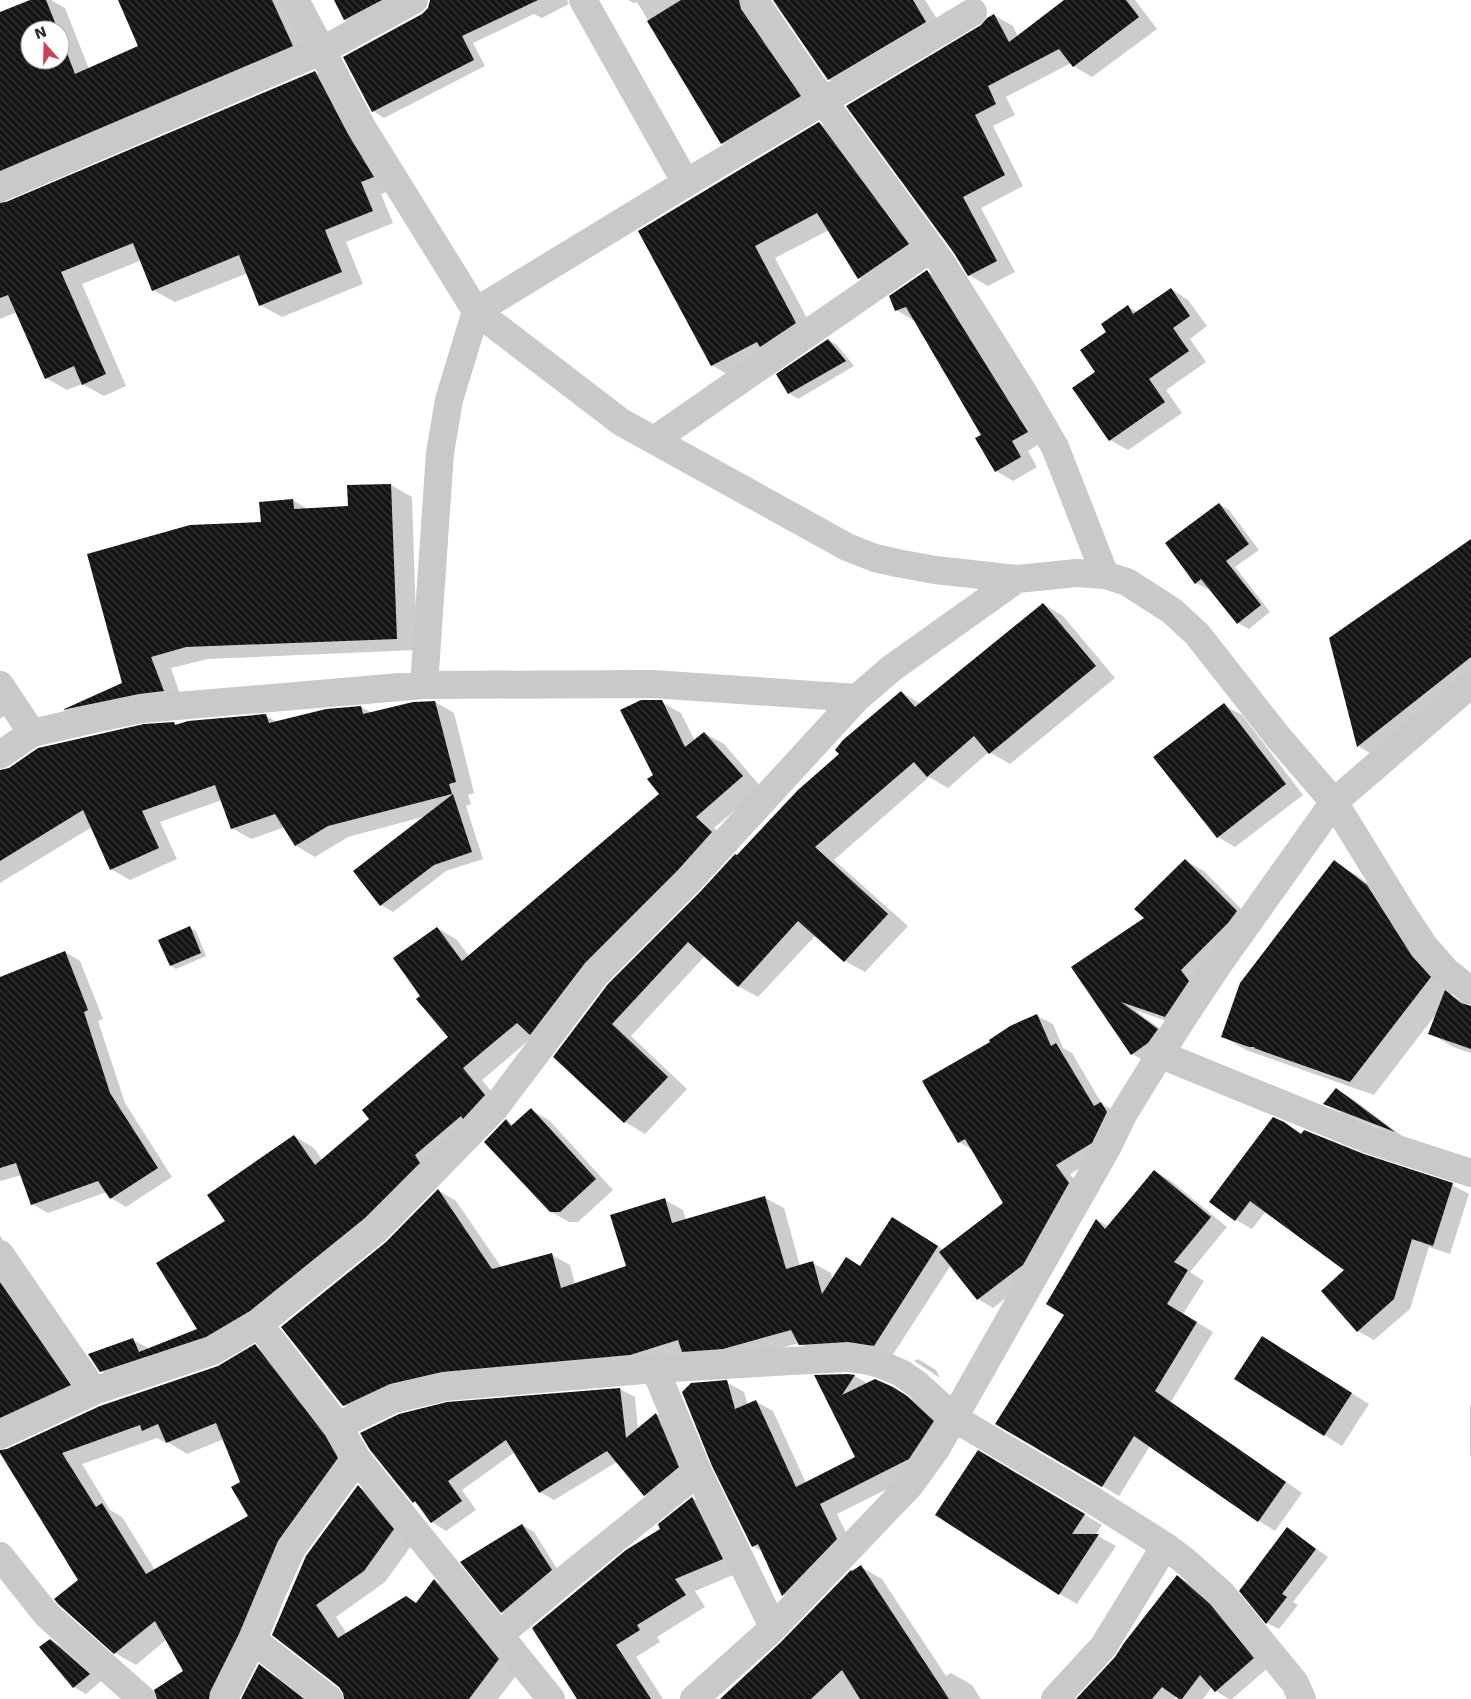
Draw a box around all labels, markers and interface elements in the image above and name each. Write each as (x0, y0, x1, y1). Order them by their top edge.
north arrow (20, 20, 70, 70)
text: N (32, 23, 49, 42)

